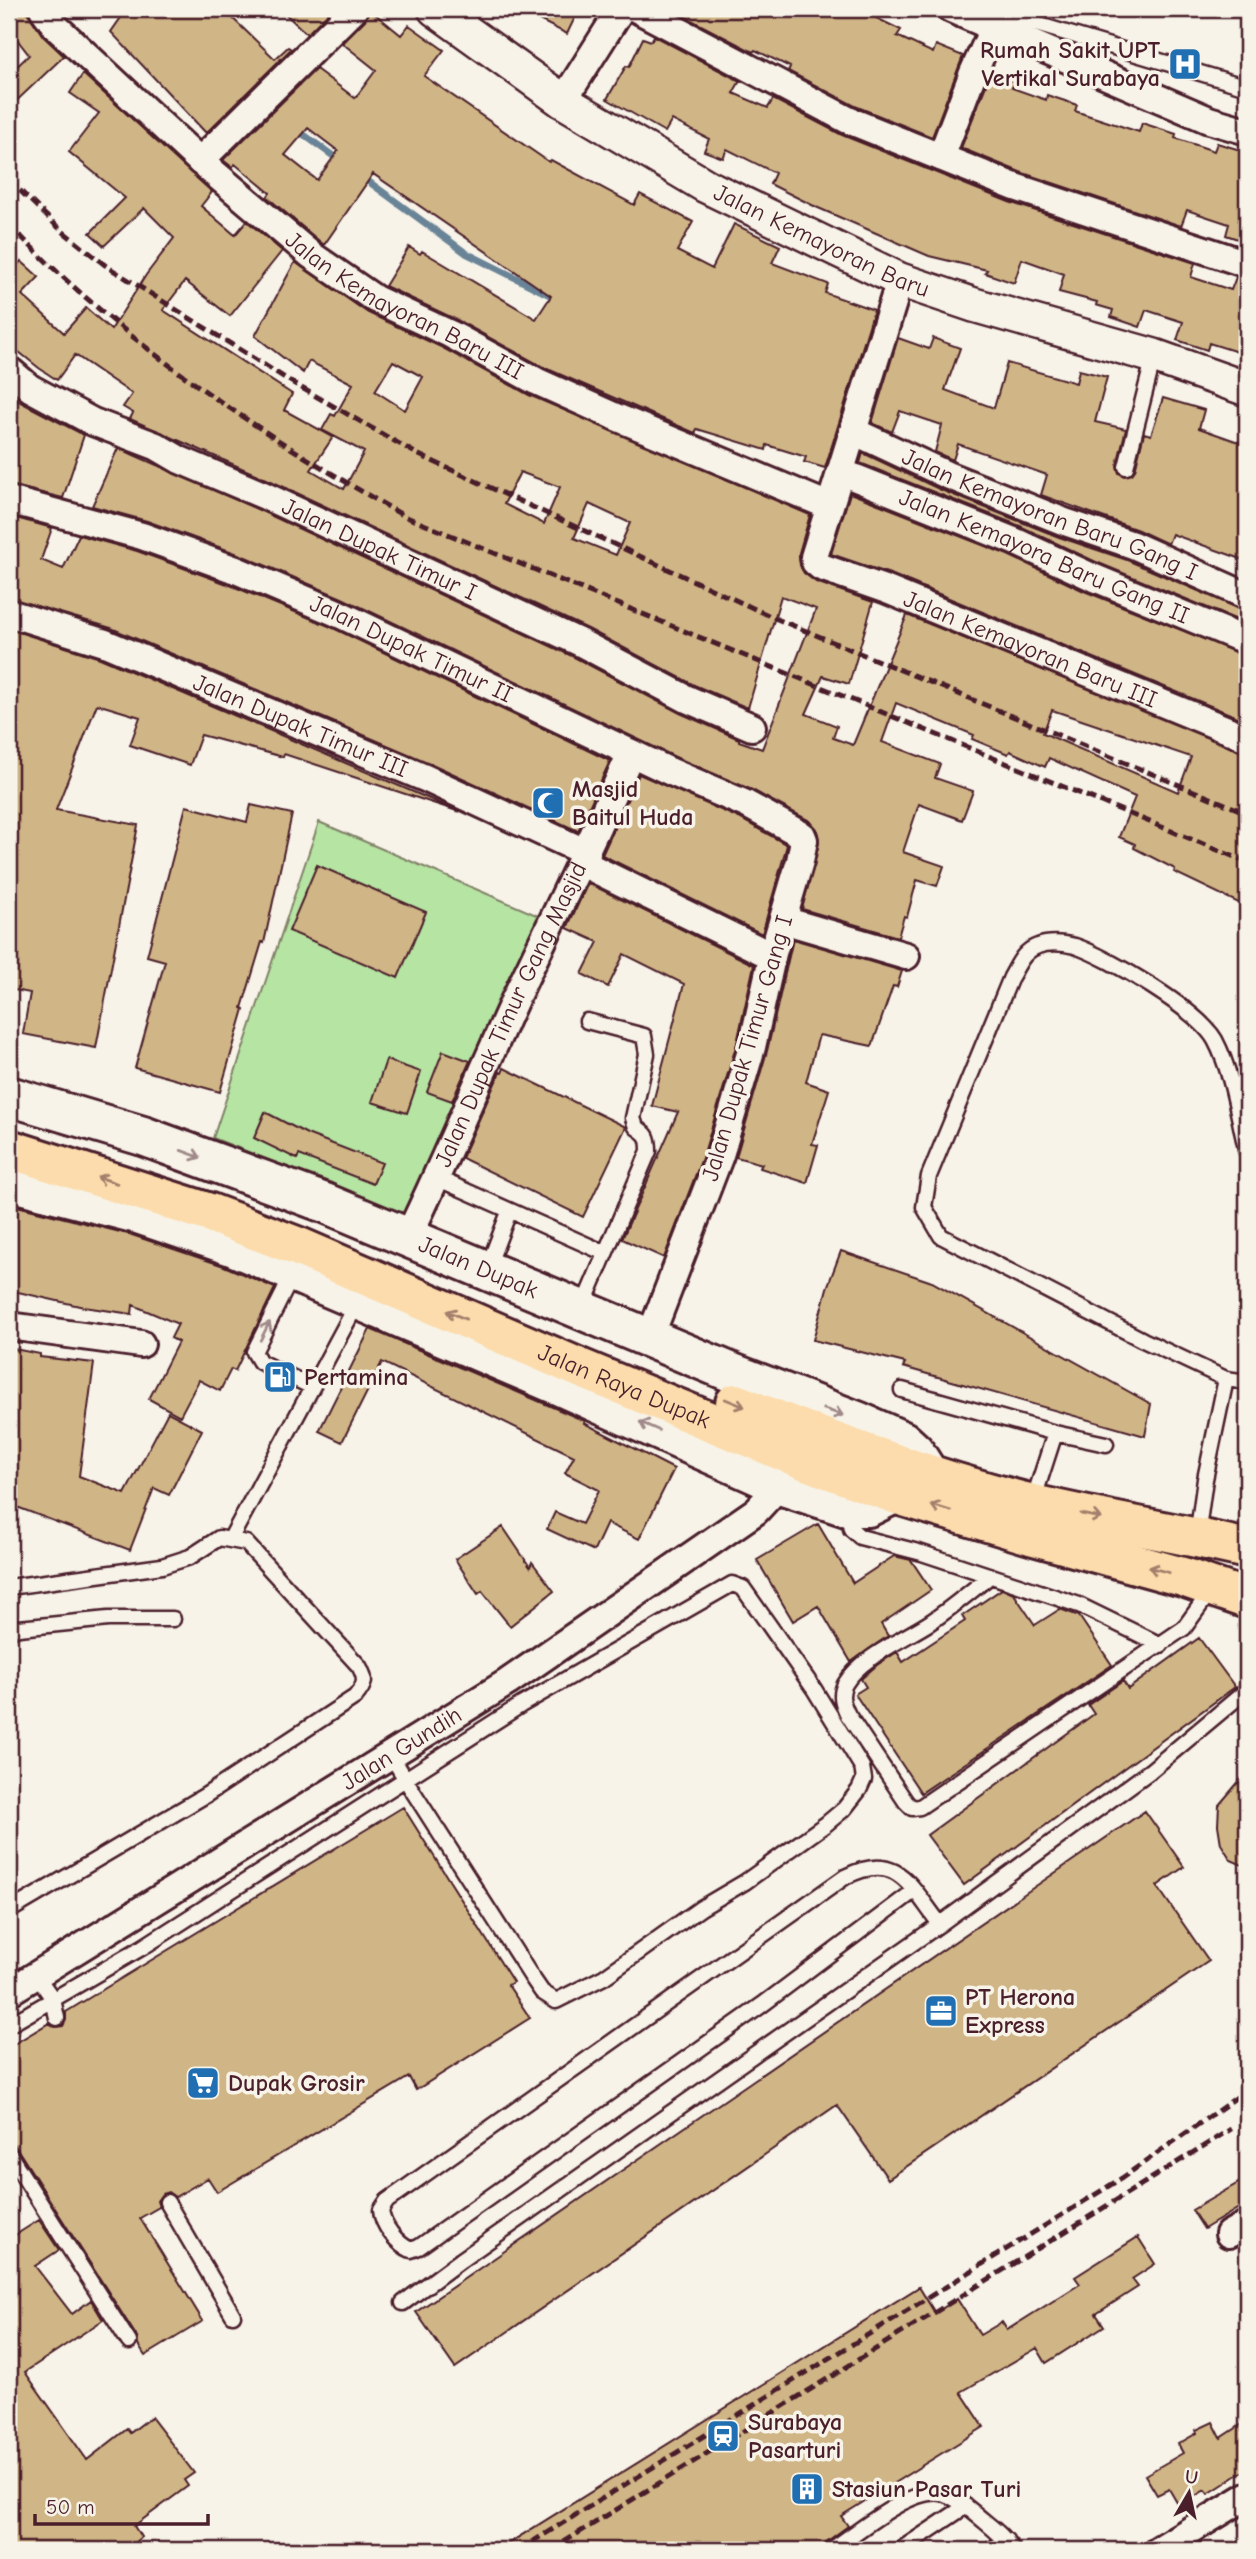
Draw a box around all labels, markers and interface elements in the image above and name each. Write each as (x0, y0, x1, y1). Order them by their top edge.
place label: Rumah Sakit UPT Vertikal Surabaya (980, 36, 1160, 92)
hospital icon: Rumah Sakit UPT Vertikal Surabaya (1166, 45, 1204, 83)
street label: Jalan Kemayoran Baru (709, 178, 933, 303)
street label: Jalan Kemayoran Baru III (280, 226, 529, 386)
street label: Jalan Kemayoran Baru Gang I (898, 442, 1202, 586)
street label: Jalan Kemayora Baru Gang II (895, 483, 1193, 630)
street label: Jalan Dupak Timur I (278, 492, 481, 607)
street label: Jalan Kemayoran Baru III (900, 584, 1161, 714)
street label: Jalan Dupak Timur II (306, 589, 517, 709)
street label: Jalan Dupak Timur III (189, 668, 412, 783)
place label: Masjid Baitul Huda (572, 775, 694, 831)
mosque icon: Masjid Baitul Huda (529, 784, 567, 822)
street label: Jalan Dupak Timur Gang Masjid (429, 858, 592, 1171)
street label: Jalan Dupak Timur Gang I (696, 912, 798, 1184)
one-way arrow (179, 1149, 201, 1161)
one-way arrow (97, 1173, 119, 1185)
street label: Jalan Dupak (415, 1230, 543, 1304)
one-way arrow (446, 1308, 467, 1321)
one-way arrow (258, 1321, 272, 1342)
street label: Jalan Raya Dupak (534, 1338, 715, 1434)
fuel station icon: Pertamina (261, 1358, 299, 1396)
place label: Pertamina (304, 1363, 408, 1391)
one-way arrow (723, 1398, 745, 1411)
one-way arrow (822, 1407, 844, 1419)
one-way arrow (639, 1419, 660, 1432)
one-way arrow (930, 1500, 952, 1513)
one-way arrow (1079, 1509, 1102, 1523)
one-way arrow (1148, 1563, 1171, 1576)
street label: Jalan Gundih (336, 1700, 467, 1796)
place label: PT Herona Express (965, 1983, 1075, 2039)
office icon: PT Herona Express (922, 1992, 960, 2030)
supermarket icon: Dupak Grosir (184, 2064, 222, 2102)
place label: Dupak Grosir (228, 2069, 365, 2097)
place label: Surabaya Pasarturi (748, 2408, 842, 2464)
station icon: Surabaya Pasarturi (704, 2417, 742, 2455)
north arrow (1154, 2458, 1224, 2528)
text: U (1184, 2465, 1200, 2489)
building icon: Stasiun Pasar Turi (788, 2470, 826, 2508)
place label: Stasiun Pasar Turi (832, 2475, 1021, 2503)
scale bar (35, 2482, 208, 2526)
text: 50 m (46, 2495, 95, 2519)

